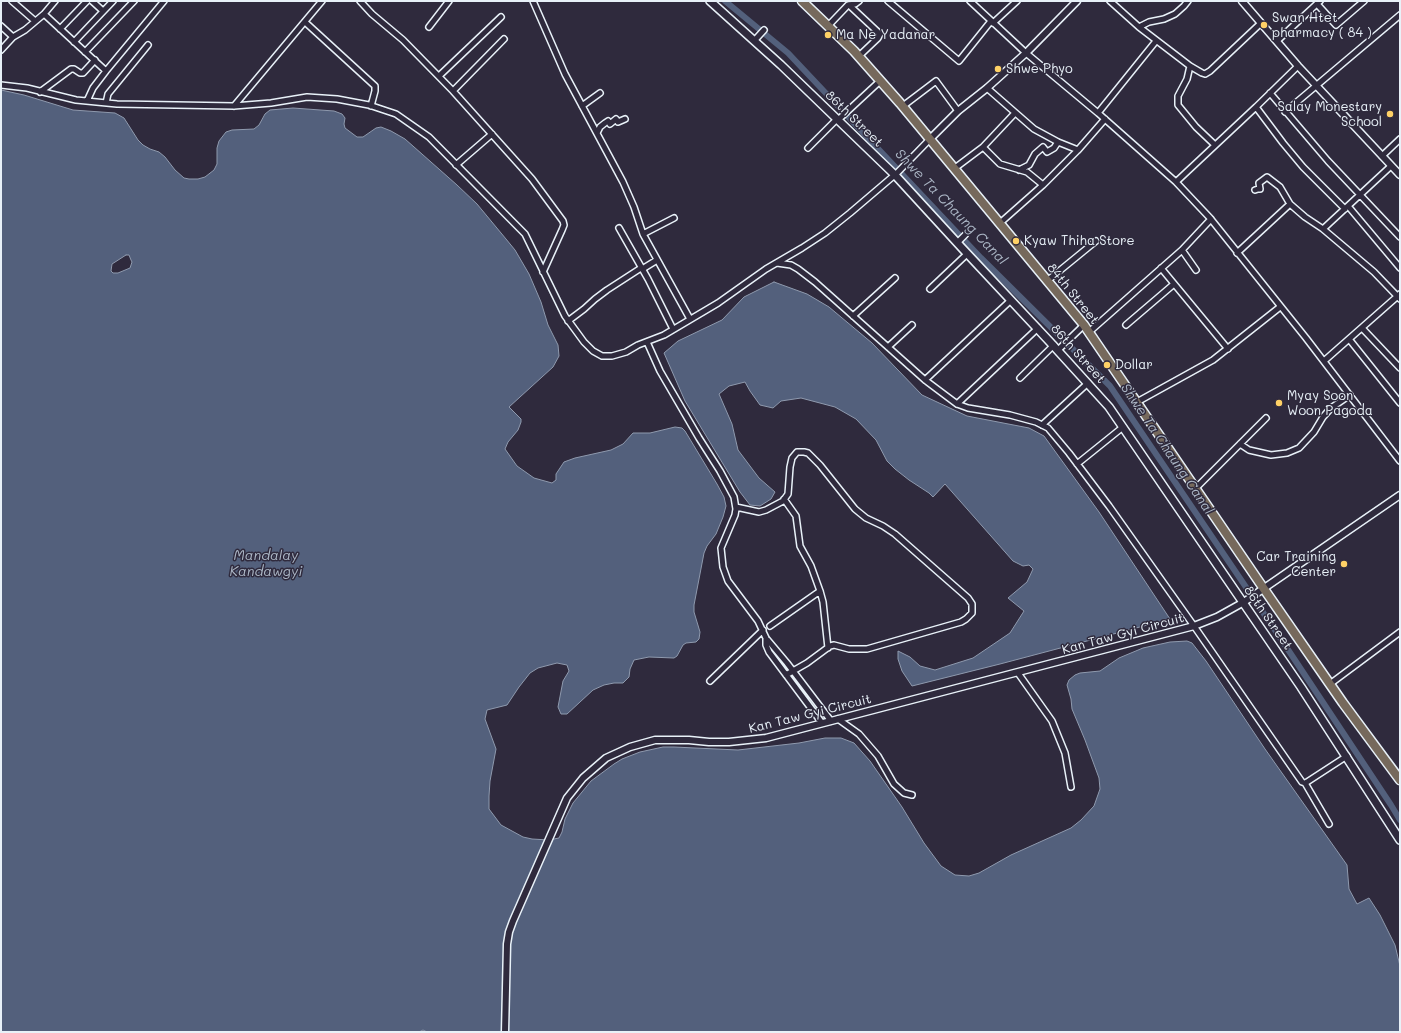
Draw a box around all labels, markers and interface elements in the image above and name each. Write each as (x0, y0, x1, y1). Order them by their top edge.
place label: Swan Htet pharmacy ( 84 ) (1272, 10, 1372, 41)
marker: Swan Htet pharmacy ( 84 ) (1259, 20, 1269, 30)
place label: Ma Ne Yadanar (836, 27, 935, 43)
marker: Ma Ne Yadanar (823, 30, 833, 40)
place label: Shwe Phyo (1006, 61, 1073, 77)
marker: Shwe Phyo (993, 64, 1003, 74)
street label: 86th Street (822, 88, 886, 150)
place label: Salay Monestary School (1278, 99, 1382, 130)
marker: Salay Monestary School (1385, 109, 1395, 119)
water label: Shwe Ta Chaung Canal (891, 146, 1011, 268)
place label: Kyaw Thiha Store (1024, 233, 1134, 249)
marker: Kyaw Thiha Store (1011, 236, 1021, 246)
street label: 84th Street (1044, 260, 1102, 328)
street label: 86th Street (1047, 321, 1109, 387)
place label: Dollar (1115, 357, 1153, 373)
marker: Dollar (1102, 360, 1112, 370)
water label: Shwe Ta Chaung Canal (1117, 380, 1217, 518)
place label: Myay Soon Woon Pagoda (1287, 388, 1373, 419)
marker: Myay Soon Woon Pagoda (1274, 398, 1284, 408)
water label: Mandalay Kandawgyi (229, 548, 303, 580)
place label: Car Training Center (1256, 549, 1336, 580)
marker: Car Training Center (1339, 559, 1349, 569)
street label: 86th Street (1240, 583, 1296, 653)
street label: Kan Taw Gyi Circuit (1060, 610, 1186, 658)
street label: Kan Taw Gyi Circuit (747, 691, 873, 737)

